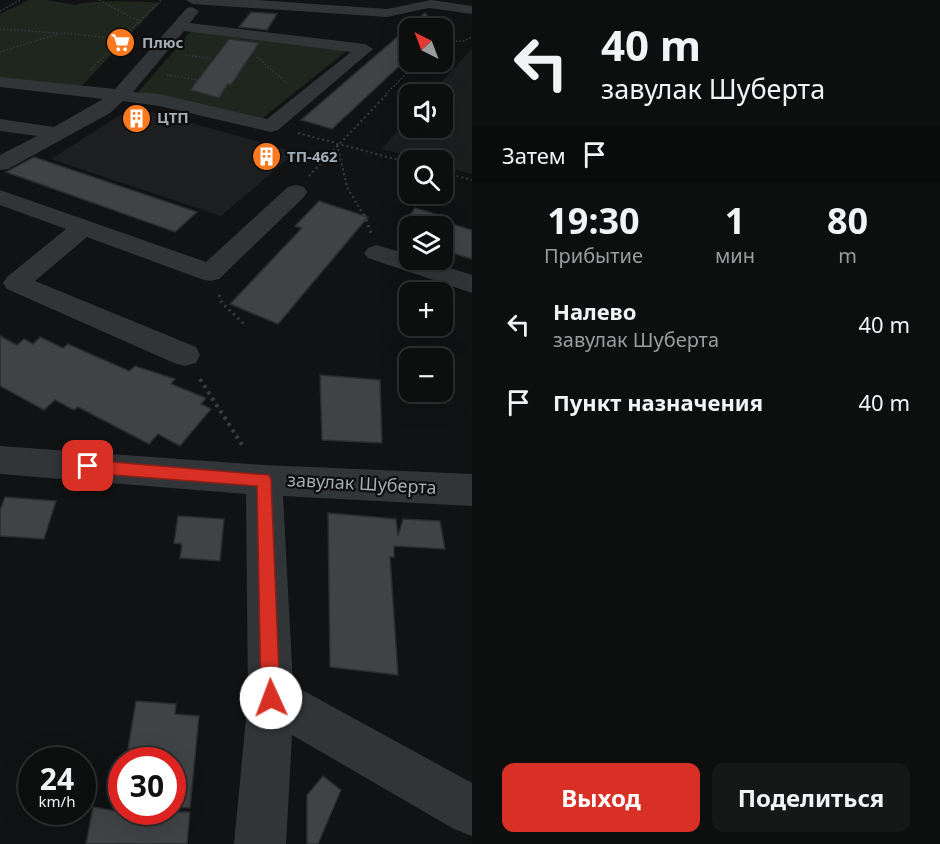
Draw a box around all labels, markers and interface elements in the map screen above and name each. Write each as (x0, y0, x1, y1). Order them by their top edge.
text: 40 m (601, 16, 701, 73)
north arrow (399, 18, 453, 72)
map controls (399, 18, 453, 402)
icon: left (502, 24, 580, 102)
supermarket icon: Плюс (105, 27, 137, 59)
place label: Плюс (142, 32, 184, 52)
text: завулак Шуберта (601, 70, 825, 107)
button: sound (399, 84, 453, 138)
building icon: ЦТП (120, 102, 152, 134)
place label: ЦТП (157, 107, 189, 127)
icon: arrive (578, 138, 611, 171)
text: Затем (502, 140, 566, 170)
building icon: ТП-462 (250, 141, 282, 173)
place label: ТП-462 (287, 146, 338, 166)
button: search (399, 150, 453, 204)
text: 19:30 (547, 196, 640, 245)
text: 1 (725, 196, 745, 245)
text: 80 (827, 196, 868, 245)
button: layers (399, 216, 453, 270)
text: Прибытие (544, 242, 643, 269)
text: мин (715, 242, 755, 269)
text: m (838, 242, 857, 269)
button: + (399, 282, 453, 336)
text: Налево (553, 296, 636, 326)
icon: left (502, 308, 535, 341)
text: 40 m (859, 309, 910, 339)
text: завулак Шуберта (553, 326, 719, 353)
button: − (399, 348, 453, 402)
icon: arrive (502, 386, 535, 419)
text: Пункт назначения (553, 387, 763, 417)
text: 40 m (859, 387, 910, 417)
pin (62, 440, 113, 491)
icon: arrive (71, 449, 104, 482)
street label: завулак Шуберта (287, 467, 437, 499)
position arrow (239, 666, 303, 730)
speed limit sign: 30 (108, 747, 186, 825)
text: 24 (40, 758, 74, 799)
button: Выход (502, 763, 700, 832)
button: Поделиться (712, 763, 910, 832)
text: km/h (39, 791, 75, 811)

